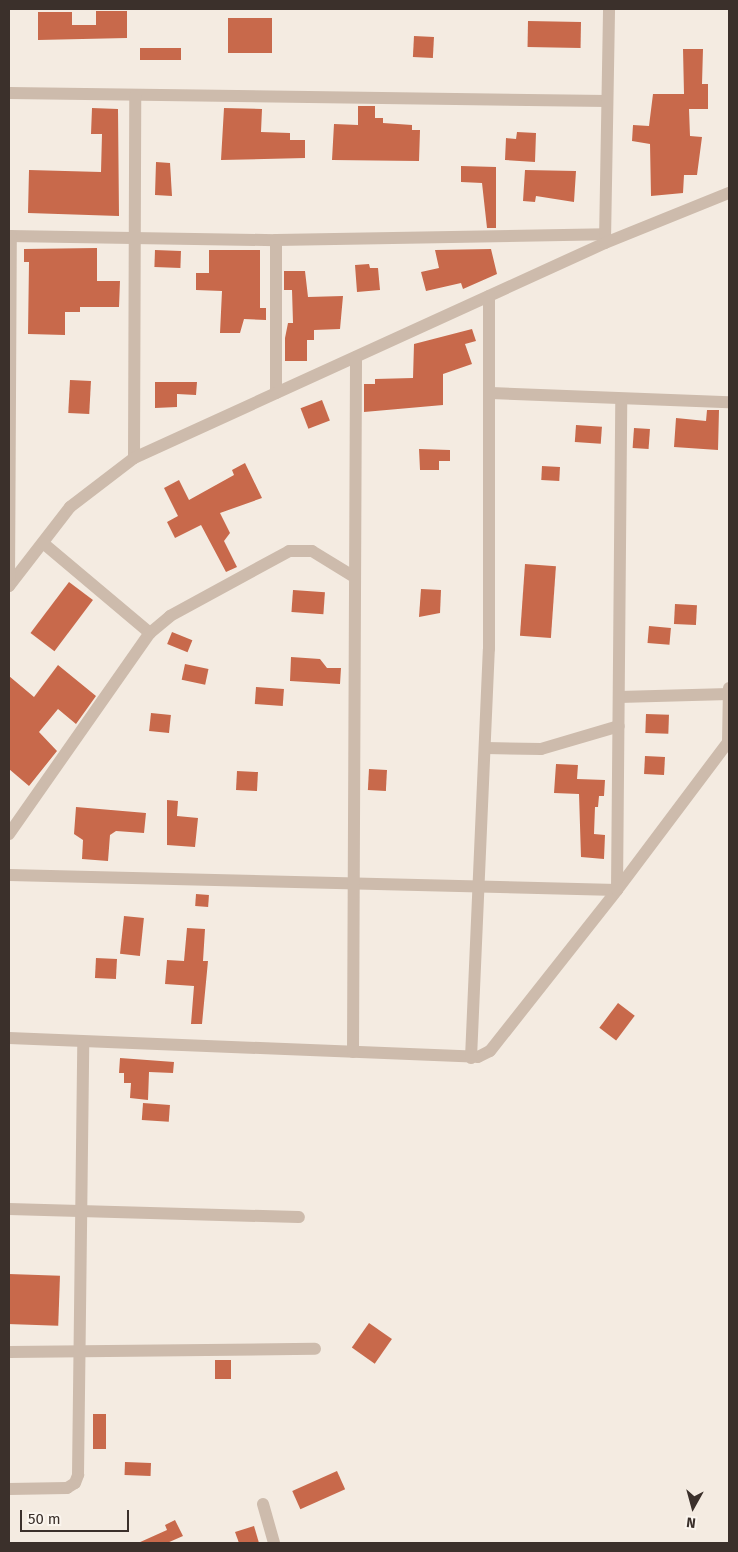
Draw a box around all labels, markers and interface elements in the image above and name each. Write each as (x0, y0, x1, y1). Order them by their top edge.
north arrow (668, 1482, 718, 1532)
scale bar (22, 1500, 131, 1532)
text: 50 m (28, 1510, 61, 1528)
text: N (685, 1513, 697, 1531)

